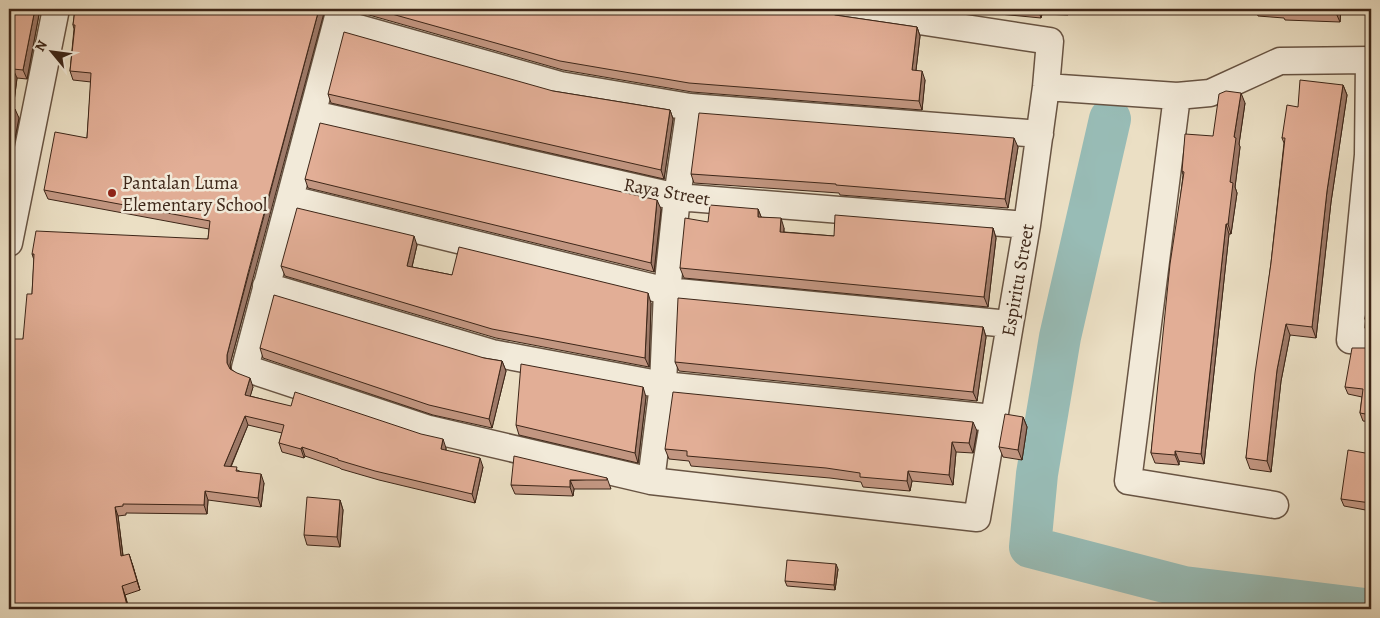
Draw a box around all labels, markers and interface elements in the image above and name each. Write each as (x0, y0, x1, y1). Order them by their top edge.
north arrow (28, 28, 78, 78)
text: N (30, 37, 52, 55)
place label: Pantalan Luma Elementary School (122, 170, 268, 218)
street label: Raya Street (622, 172, 712, 212)
marker: Pantalan Luma Elementary School (106, 187, 118, 199)
street label: Espiritu Street (995, 222, 1041, 339)

